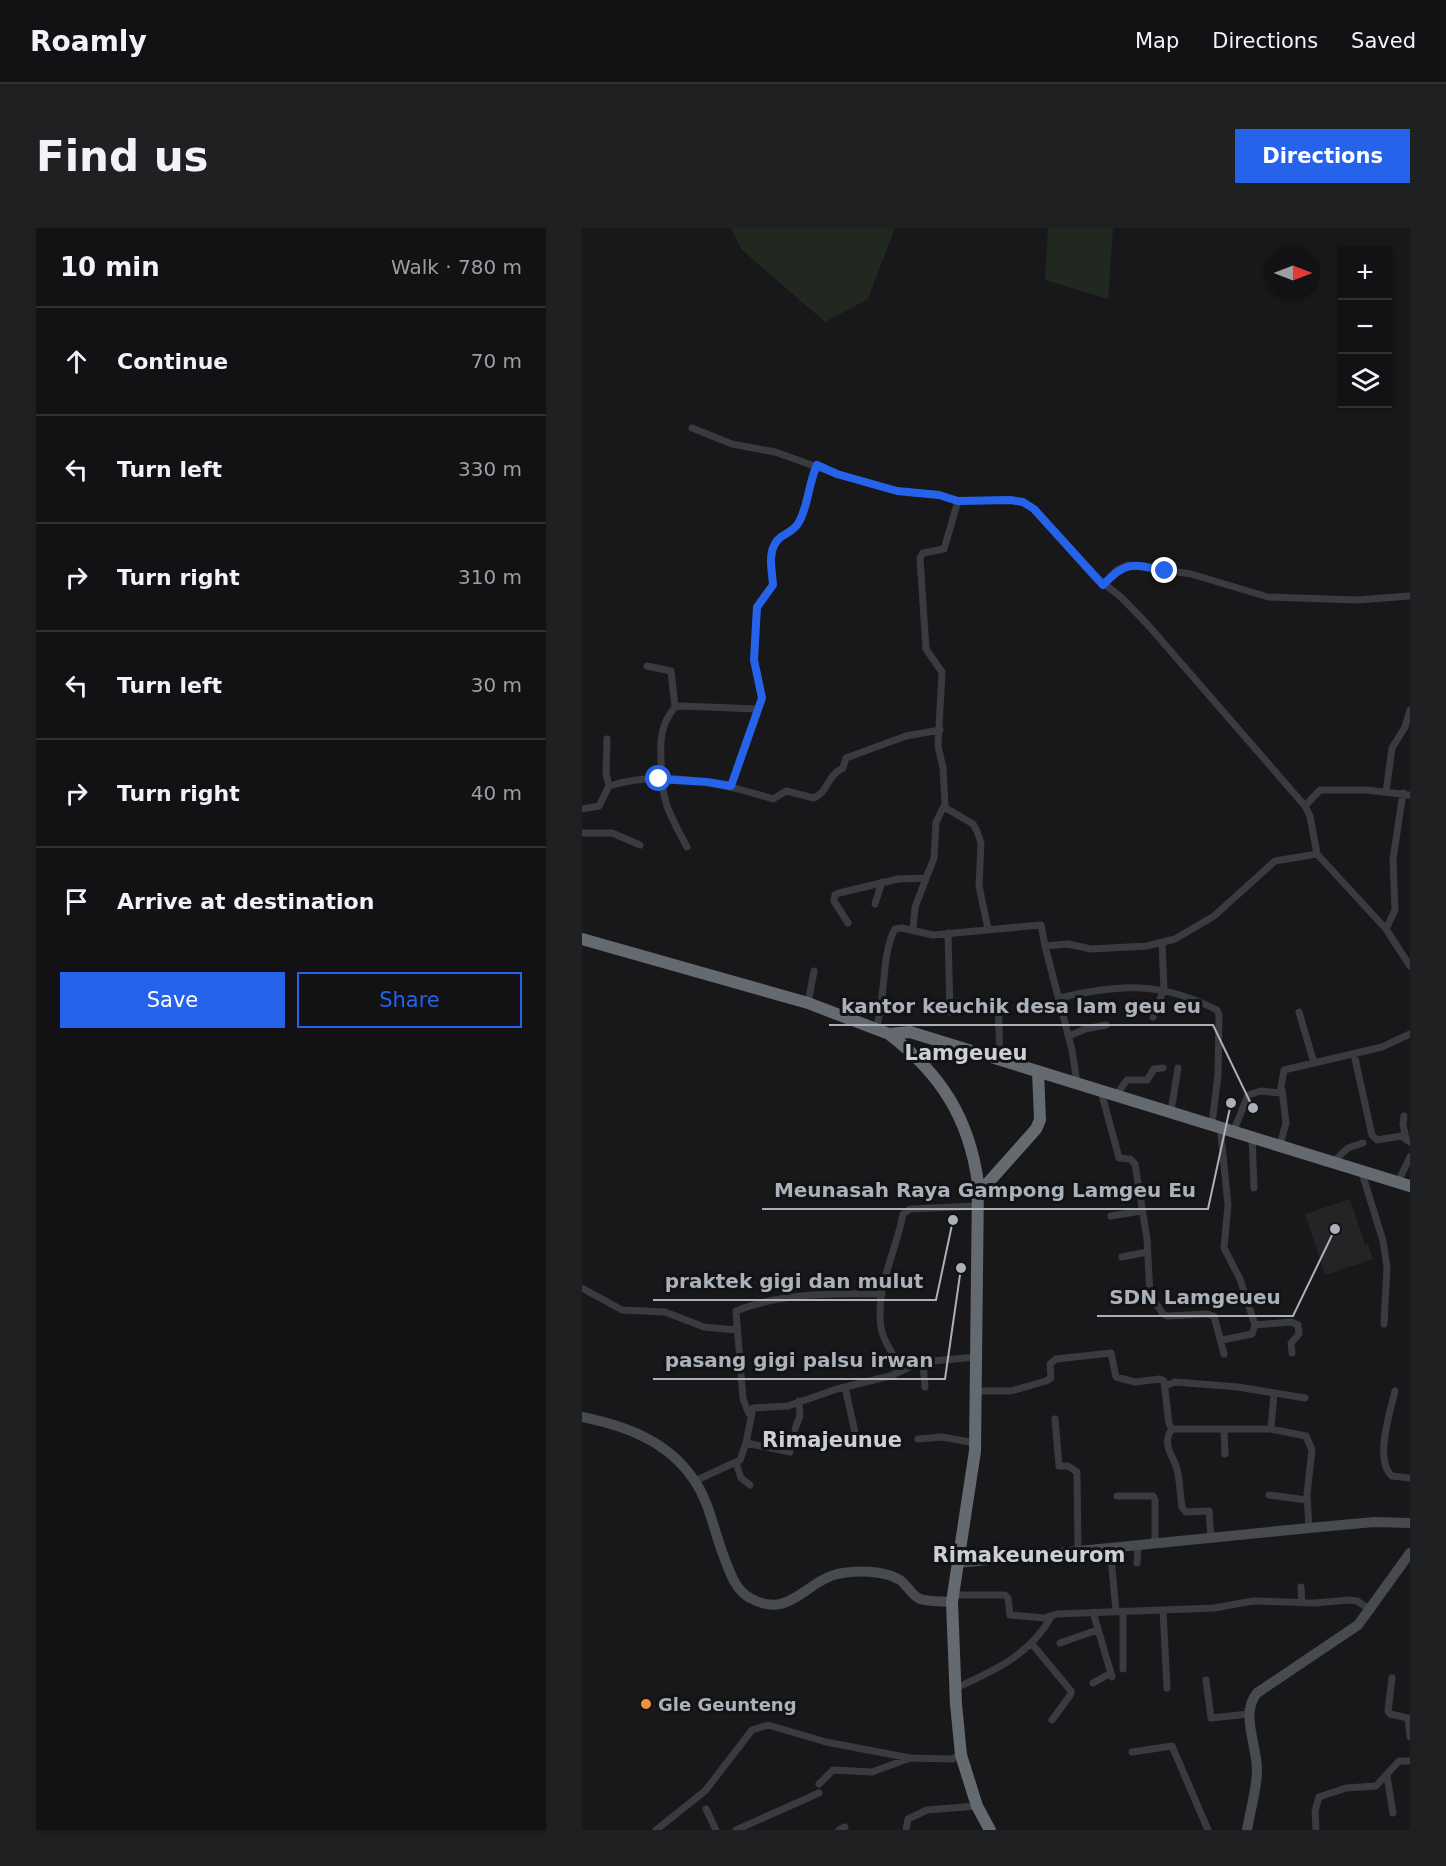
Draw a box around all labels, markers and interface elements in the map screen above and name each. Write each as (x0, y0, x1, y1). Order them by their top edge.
text: Roamly (30, 25, 147, 58)
text: Map (1135, 29, 1179, 53)
text: Directions (1212, 29, 1318, 53)
text: Saved (1351, 29, 1416, 53)
button: Directions (1235, 129, 1410, 183)
text: Find us (36, 132, 209, 181)
north arrow (1266, 246, 1320, 300)
map controls (1338, 246, 1392, 408)
button: + (1338, 246, 1392, 300)
text: 10 min (60, 252, 160, 282)
text: Walk · 780 m (391, 255, 522, 279)
button: − (1338, 300, 1392, 354)
icon: ahead (60, 345, 93, 378)
text: Continue (117, 349, 228, 374)
text: 70 m (471, 349, 522, 373)
button: layers (1338, 354, 1392, 408)
icon: left (60, 453, 93, 486)
text: Turn left (117, 457, 222, 482)
text: 330 m (458, 457, 522, 481)
route end (1151, 557, 1177, 583)
icon: right (60, 561, 93, 594)
text: Turn right (117, 565, 240, 590)
text: 310 m (458, 565, 522, 589)
icon: left (60, 669, 93, 702)
text: Turn left (117, 673, 222, 698)
text: 30 m (471, 673, 522, 697)
route start (645, 765, 671, 791)
icon: right (60, 777, 93, 810)
text: Turn right (117, 781, 240, 806)
text: 40 m (471, 781, 522, 805)
icon: arrive (60, 885, 93, 918)
text: Arrive at destination (117, 889, 374, 914)
button: Save (60, 972, 285, 1028)
button: Share (297, 972, 522, 1028)
callout: kantor keuchik desa lam geu eu (829, 987, 1213, 1025)
text: kantor keuchik desa lam geu eu (841, 994, 1201, 1018)
district label: Lamgeueu (905, 1041, 1027, 1065)
callout: Meunasah Raya Gampong Lamgeu Eu (762, 1171, 1208, 1209)
text: Meunasah Raya Gampong Lamgeu Eu (774, 1178, 1196, 1202)
callout: praktek gigi dan mulut (653, 1262, 936, 1300)
text: praktek gigi dan mulut (665, 1269, 924, 1293)
callout: SDN Lamgeueu (1097, 1278, 1293, 1316)
text: SDN Lamgeueu (1109, 1285, 1281, 1309)
callout: pasang gigi palsu irwan (653, 1341, 945, 1379)
text: pasang gigi palsu irwan (665, 1348, 933, 1372)
district label: Rimajeunue (762, 1428, 902, 1452)
district label: Rimakeuneurom (933, 1543, 1125, 1567)
place label: Gle Geunteng (658, 1694, 797, 1715)
marker: Gle Geunteng (639, 1697, 653, 1711)

